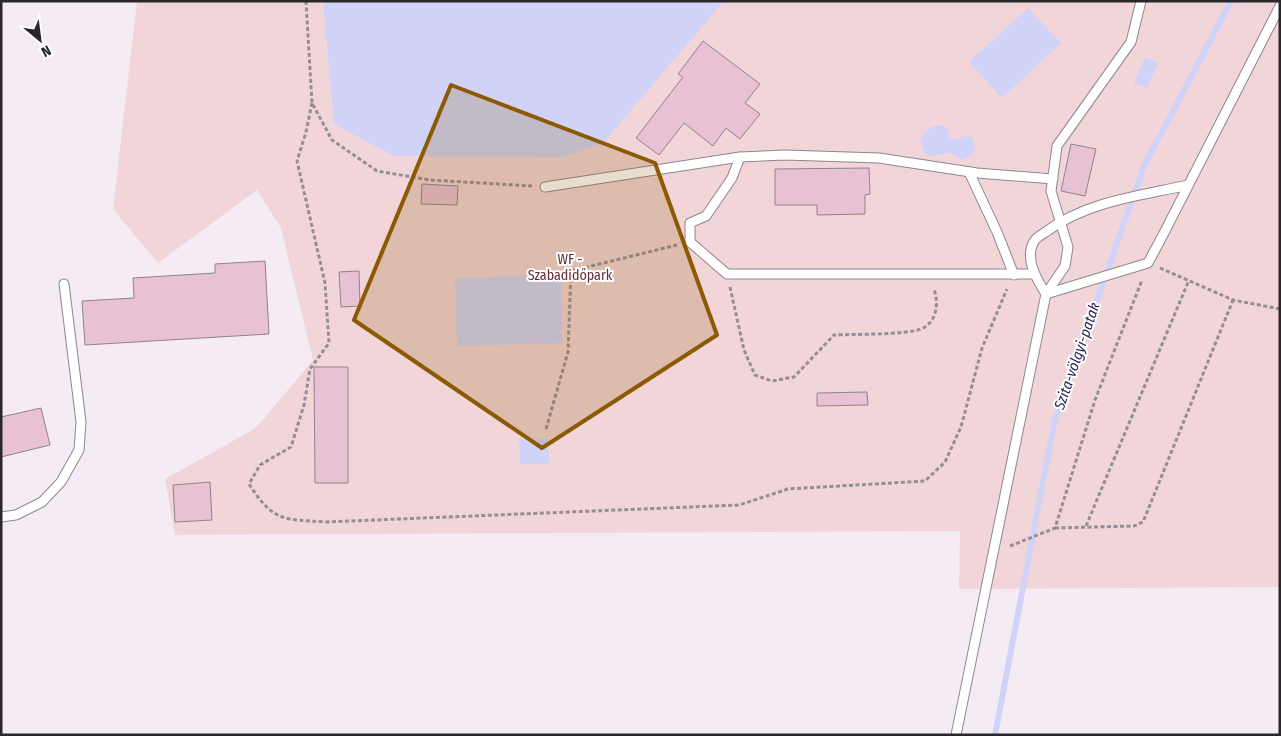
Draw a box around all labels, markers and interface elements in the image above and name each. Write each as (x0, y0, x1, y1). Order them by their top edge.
north arrow (15, 15, 65, 65)
text: N (38, 41, 54, 60)
park label: WF - Szabadidőpark (528, 251, 613, 284)
water label: Szita-völgyi-patak (1050, 300, 1104, 413)

